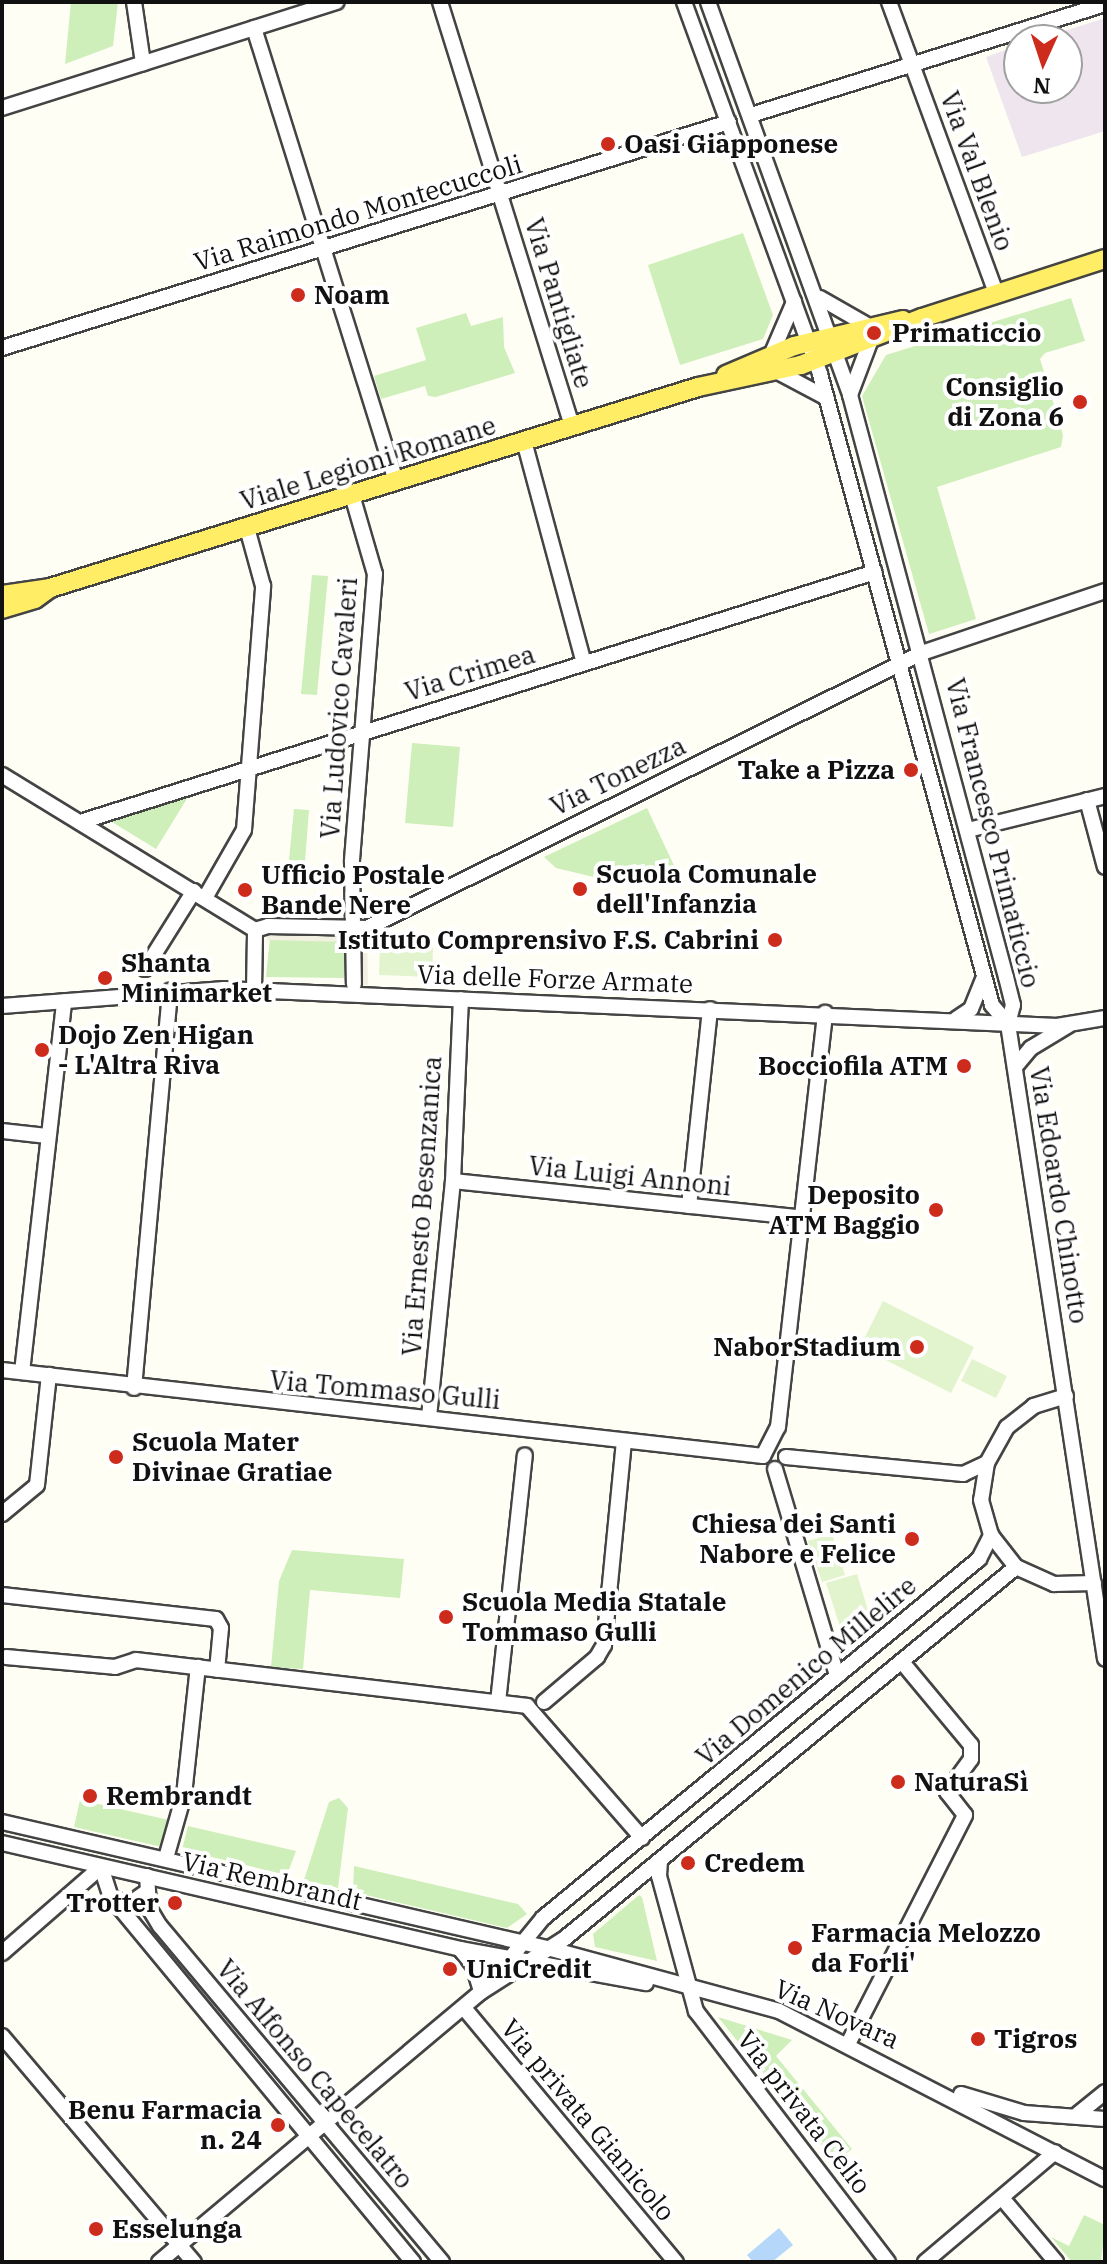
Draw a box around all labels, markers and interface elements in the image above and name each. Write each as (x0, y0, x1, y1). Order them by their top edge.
north arrow (1003, 24, 1083, 104)
text: N (1032, 72, 1051, 101)
street label: Via Val Blenio (934, 87, 1020, 255)
place label: Oasi Giapponese (624, 128, 838, 160)
marker: Oasi Giapponese (599, 135, 617, 153)
street label: Via Raimondo Montecuccoli (190, 148, 526, 278)
street label: Via Pantigliate (518, 214, 600, 392)
place label: Noam (314, 279, 390, 311)
marker: Noam (289, 286, 307, 304)
place label: Primaticcio (892, 317, 1041, 349)
marker: Primaticcio (863, 322, 885, 344)
place label: Consiglio di Zona 6 (945, 371, 1064, 432)
marker: Consiglio di Zona 6 (1071, 393, 1089, 411)
street label: Viale Legioni Romane (237, 409, 499, 517)
street label: Via Ludovico Cavaleri (314, 576, 364, 840)
street label: Via Crimea (401, 638, 539, 708)
street label: Via Francesco Primaticcio (939, 675, 1047, 991)
street label: Via Tonezza (545, 730, 691, 822)
place label: Take a Pizza (737, 754, 895, 786)
marker: Take a Pizza (902, 761, 920, 779)
place label: Scuola Comunale dell'Infanzia (596, 858, 817, 920)
place label: Ufficio Postale Bande Nere (261, 859, 445, 920)
marker: Scuola Comunale dell'Infanzia (571, 880, 589, 898)
marker: Ufficio Postale Bande Nere (236, 881, 254, 899)
place label: Istituto Comprensivo F.S. Cabrini (338, 924, 759, 956)
marker: Istituto Comprensivo F.S. Cabrini (766, 931, 784, 949)
place label: Shanta Minimarket (121, 947, 272, 1008)
street label: Via delle Forze Armate (417, 959, 693, 999)
marker: Shanta Minimarket (96, 969, 114, 987)
place label: Dojo Zen Higan - L'Altra Riva (58, 1019, 254, 1080)
marker: Dojo Zen Higan - L'Altra Riva (33, 1041, 51, 1059)
place label: Bocciofila ATM (758, 1050, 948, 1082)
street label: Via Ernesto Besenzanica (396, 1055, 448, 1357)
marker: Bocciofila ATM (955, 1057, 973, 1075)
street label: Via Edoardo Chinotto (1023, 1064, 1095, 1326)
street label: Via Luigi Annoni (527, 1150, 733, 1202)
place label: Deposito ATM Baggio (769, 1179, 920, 1240)
marker: Deposito ATM Baggio (927, 1201, 945, 1219)
place label: NaborStadium (713, 1331, 901, 1363)
marker: NaborStadium (908, 1338, 926, 1356)
street label: Via Tommaso Gulli (268, 1364, 502, 1416)
place label: Scuola Mater Divinae Gratiae (132, 1426, 333, 1488)
marker: Scuola Mater Divinae Gratiae (107, 1448, 125, 1466)
place label: Chiesa dei Santi Nabore e Felice (691, 1508, 896, 1570)
marker: Chiesa dei Santi Nabore e Felice (903, 1530, 921, 1548)
street label: Via Domenico Millelire (690, 1570, 922, 1772)
place label: Scuola Media Statale Tommaso Gulli (462, 1586, 726, 1648)
marker: Scuola Media Statale Tommaso Gulli (437, 1608, 455, 1626)
place label: NaturaSì (914, 1766, 1028, 1798)
marker: NaturaSì (889, 1773, 907, 1791)
place label: Rembrandt (106, 1780, 252, 1812)
marker: Rembrandt (81, 1787, 99, 1805)
street label: Via Rembrandt (179, 1845, 365, 1917)
place label: Credem (704, 1847, 805, 1879)
marker: Credem (679, 1854, 697, 1872)
place label: Trotter (66, 1887, 159, 1919)
marker: Trotter (166, 1894, 184, 1912)
place label: Farmacia Melozzo da Forli' (811, 1917, 1041, 1978)
marker: Farmacia Melozzo da Forli' (786, 1939, 804, 1957)
street label: Via Alfonso Capecelatro (210, 1953, 420, 2195)
place label: UniCredit (466, 1953, 591, 1985)
marker: UniCredit (441, 1960, 459, 1978)
street label: Via Novara (770, 1973, 904, 2055)
street label: Via privata Gianicolo (494, 2013, 682, 2227)
place label: Tigros (994, 2023, 1077, 2055)
street label: Via privata Celio (730, 2024, 878, 2200)
marker: Tigros (969, 2030, 987, 2048)
place label: Benu Farmacia n. 24 (68, 2094, 262, 2156)
marker: Benu Farmacia n. 24 (269, 2116, 287, 2134)
place label: Esselunga (112, 2213, 242, 2245)
marker: Esselunga (87, 2220, 105, 2238)

